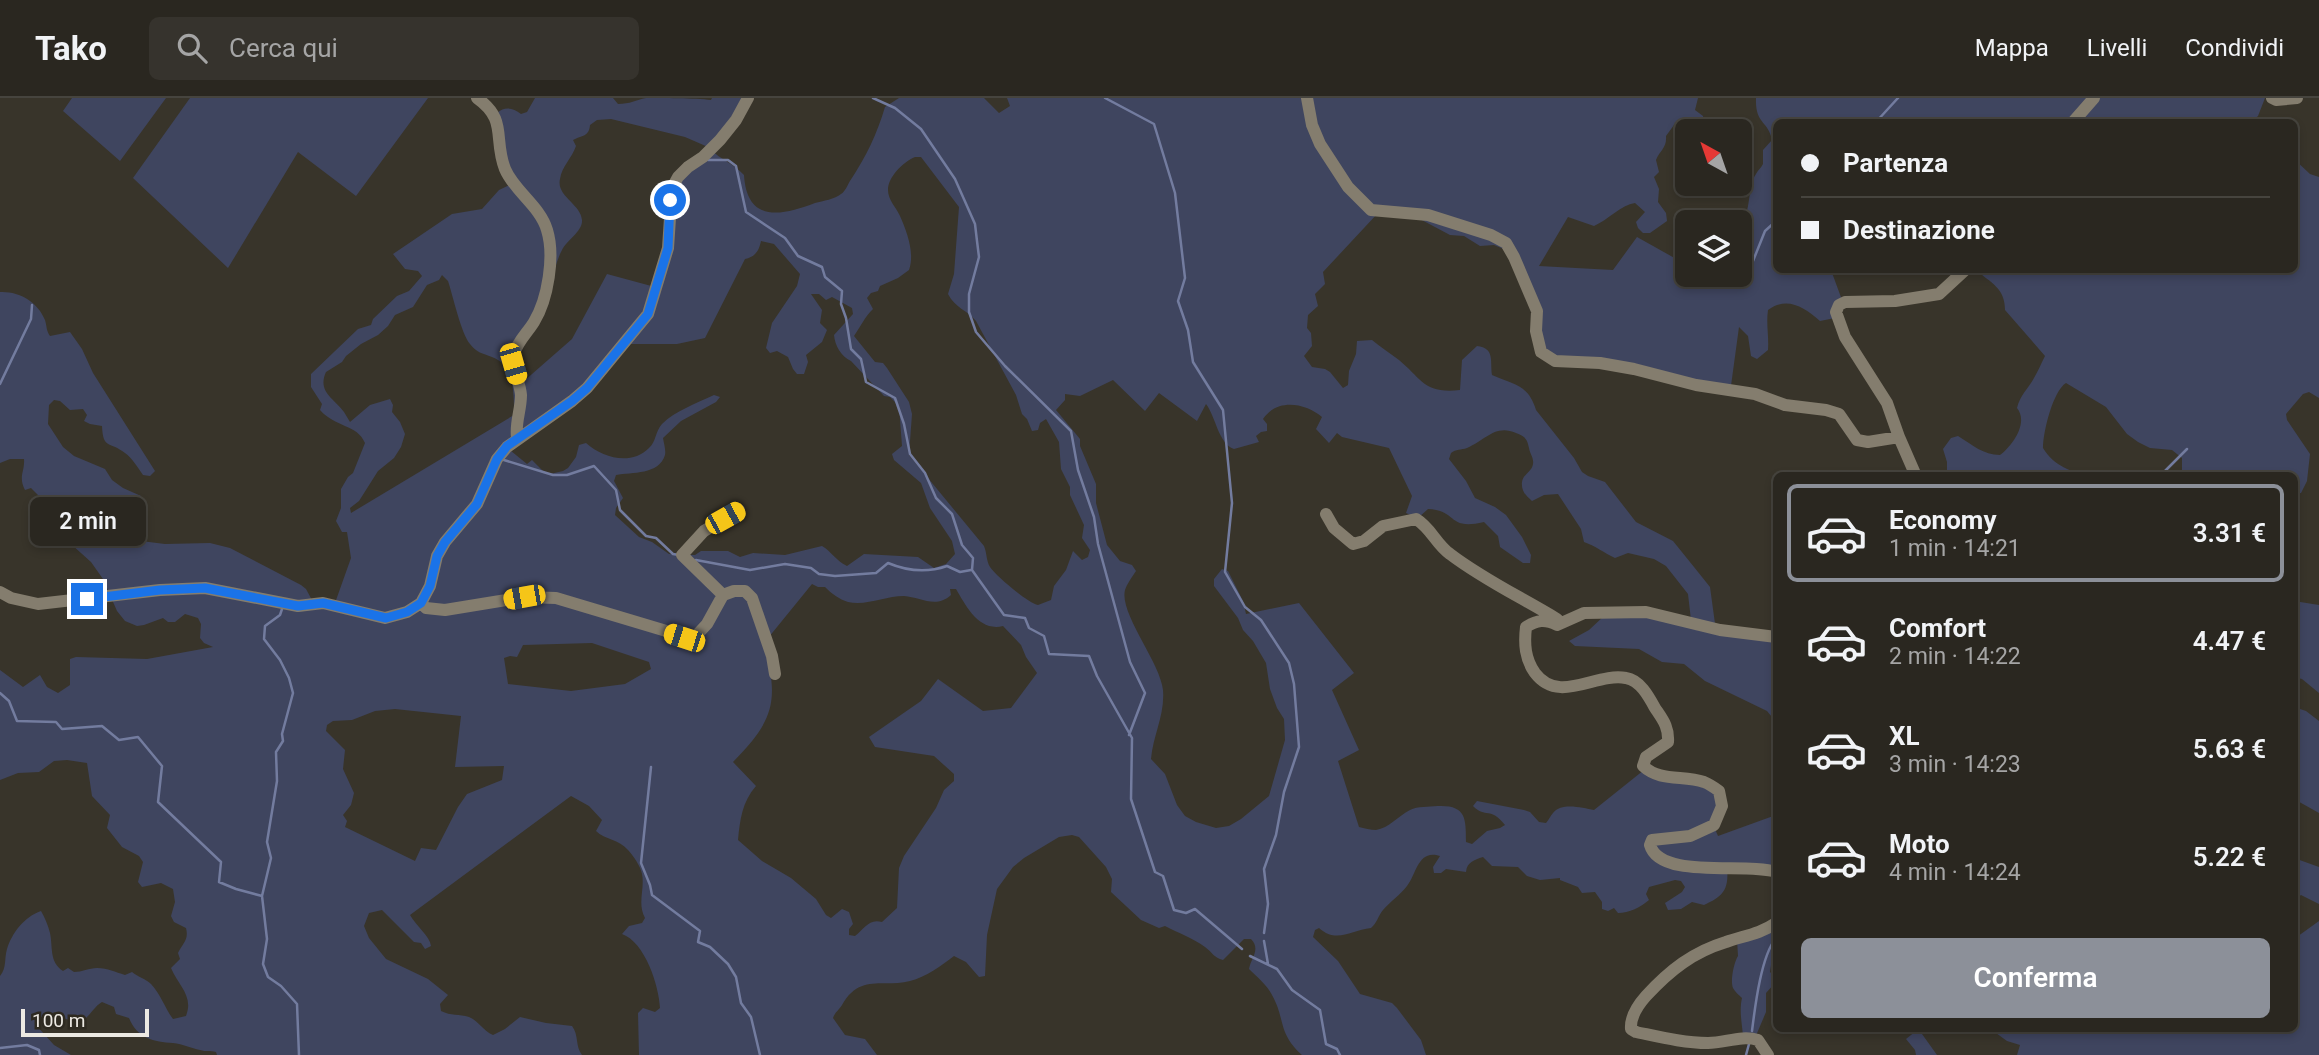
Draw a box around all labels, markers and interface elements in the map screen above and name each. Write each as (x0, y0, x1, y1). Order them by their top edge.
search box (149, 17, 639, 80)
text: Tako (35, 29, 107, 68)
icon: search (173, 29, 211, 67)
text: Cerca qui (229, 33, 338, 63)
text: Mappa (1975, 34, 2049, 62)
text: Livelli (2087, 34, 2147, 62)
text: Condividi (2185, 34, 2284, 62)
north arrow (1675, 119, 1752, 196)
map controls (1675, 119, 1752, 287)
text: Partenza (1843, 148, 1948, 178)
route start (654, 184, 686, 216)
button: layers (1675, 210, 1752, 287)
text: Destinazione (1843, 215, 1995, 245)
car (498, 341, 529, 387)
callout: 2 min (29, 498, 145, 546)
car (702, 499, 749, 537)
icon: car (1805, 502, 1868, 565)
text: Economy (1889, 505, 1996, 535)
text: 2 min (59, 508, 117, 535)
text: 3.31 € (2193, 518, 2266, 548)
text: 1 min · 14:21 (1889, 535, 2021, 562)
route end (71, 583, 103, 615)
car (502, 583, 547, 611)
icon: car (1805, 610, 1868, 673)
text: Comfort (1889, 613, 1986, 643)
car (661, 622, 708, 654)
text: 4.47 € (2193, 626, 2266, 656)
text: 2 min · 14:22 (1889, 643, 2021, 670)
icon: car (1805, 718, 1868, 781)
text: XL (1889, 721, 1920, 751)
text: 5.63 € (2193, 734, 2266, 764)
text: 3 min · 14:23 (1889, 751, 2021, 778)
icon: car (1805, 826, 1868, 889)
text: Moto (1889, 829, 1950, 859)
text: 5.22 € (2193, 842, 2266, 872)
text: 4 min · 14:24 (1889, 859, 2021, 886)
button: Conferma (1801, 938, 2270, 1018)
scale bar (21, 1006, 149, 1038)
text: 100 m (32, 1009, 85, 1032)

